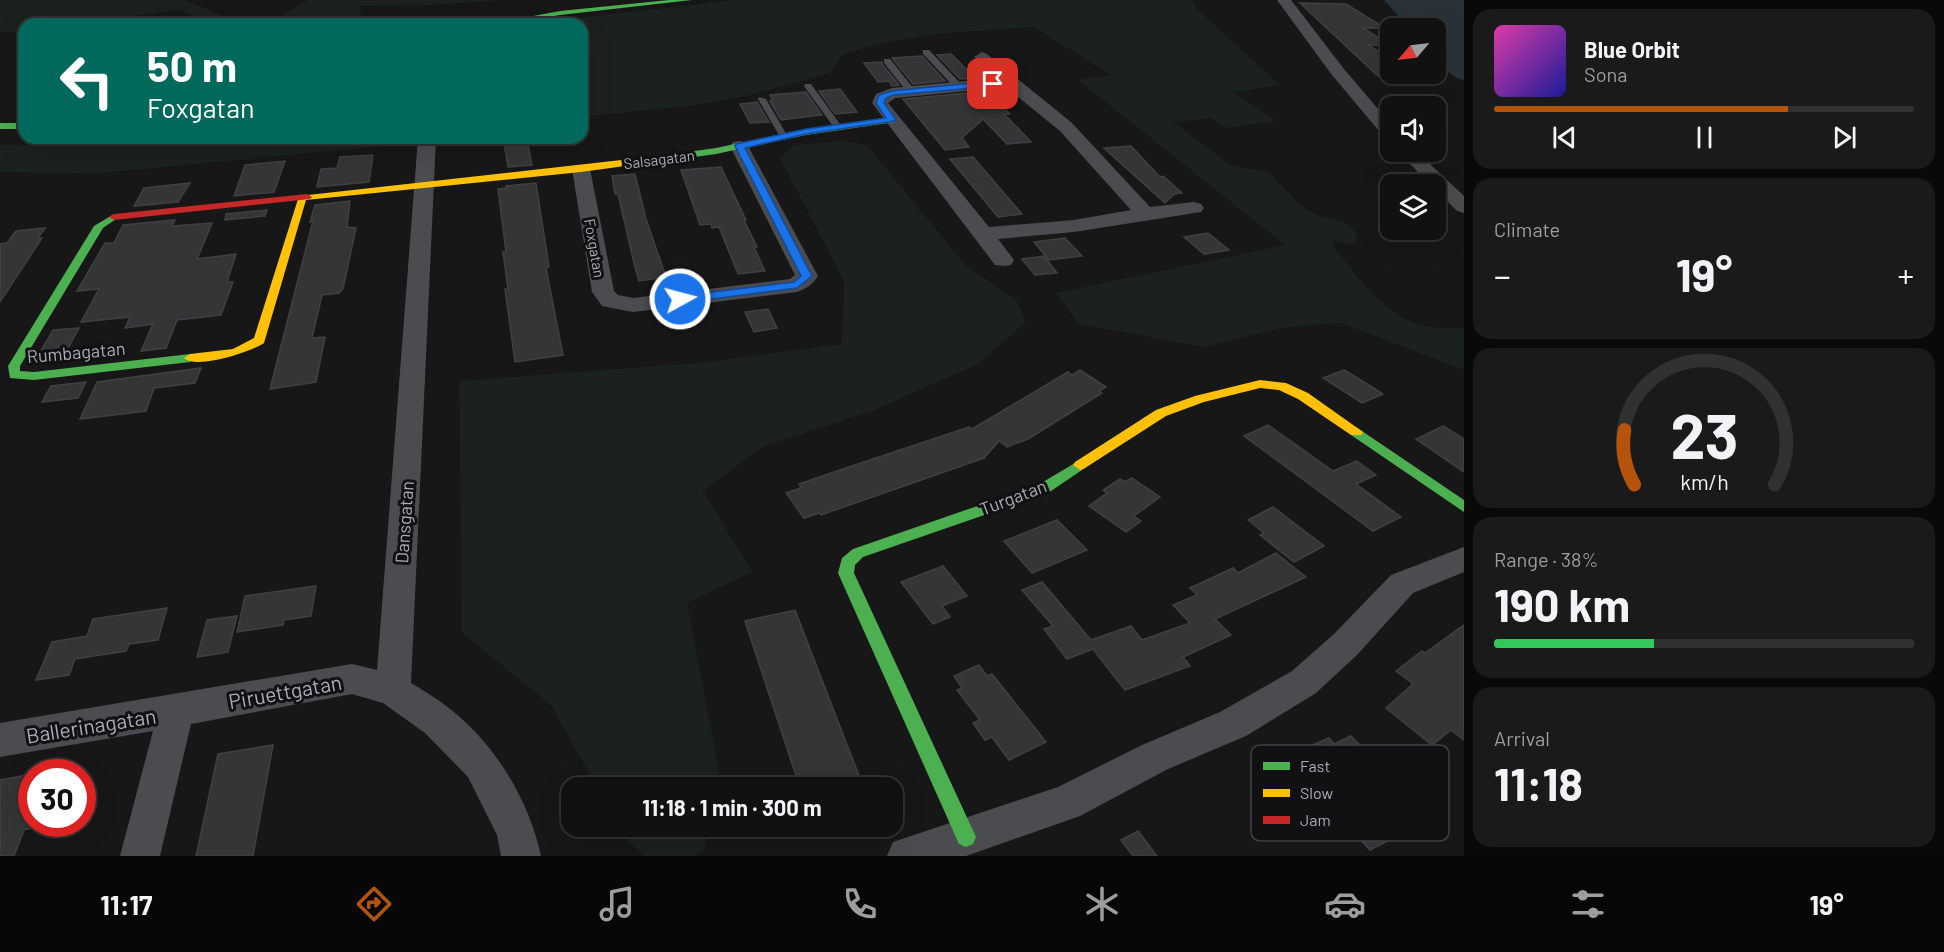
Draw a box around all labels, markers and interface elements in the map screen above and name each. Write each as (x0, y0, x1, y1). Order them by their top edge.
north arrow (1380, 18, 1446, 84)
map controls (1380, 18, 1446, 240)
text: Blue Orbit (1584, 36, 1680, 62)
text: 50 m (147, 40, 237, 90)
icon: left (48, 42, 126, 120)
pin (967, 58, 1018, 109)
text: Sona (1584, 62, 1628, 86)
icon: arrive (976, 67, 1009, 100)
text: Foxgatan (147, 91, 255, 123)
button: sound (1380, 96, 1446, 162)
icon: previous (1548, 121, 1581, 154)
icon: pause (1688, 121, 1721, 154)
icon: next (1828, 121, 1861, 154)
street label: Salsagatan (622, 146, 696, 172)
button: layers (1380, 174, 1446, 240)
street label: Foxgatan (581, 217, 609, 279)
text: Climate (1494, 217, 1560, 241)
text: 19° (1676, 247, 1732, 301)
text: − (1494, 255, 1511, 295)
text: + (1898, 255, 1914, 295)
position arrow (648, 267, 712, 331)
street label: Rumbagatan (26, 337, 126, 367)
text: 23 (1670, 397, 1738, 471)
text: km/h (1680, 469, 1728, 494)
street label: Turgatan (977, 474, 1049, 520)
street label: Dansgatan (390, 480, 418, 564)
text: Range · 38% (1494, 547, 1598, 571)
text: 190 km (1494, 577, 1630, 631)
street label: Piruettgatan (226, 669, 344, 713)
street label: Ballerinagatan (24, 702, 158, 748)
text: Arrival (1494, 726, 1550, 750)
legend (1251, 745, 1449, 841)
text: Fast (1300, 756, 1330, 775)
text: 11:18 (1494, 756, 1583, 810)
speed limit sign: 30 (18, 759, 96, 837)
text: Slow (1300, 783, 1333, 802)
text: 11:18 · 1 min · 300 m (642, 794, 822, 820)
text: Jam (1300, 810, 1331, 829)
icon: directions (353, 883, 395, 925)
icon: music (596, 883, 638, 925)
icon: phone (839, 883, 881, 925)
icon: climate (1081, 883, 1123, 925)
icon: car (1324, 883, 1366, 925)
icon: filters (1567, 883, 1609, 925)
text: 11:17 (100, 888, 152, 920)
text: 19° (1809, 888, 1844, 920)

